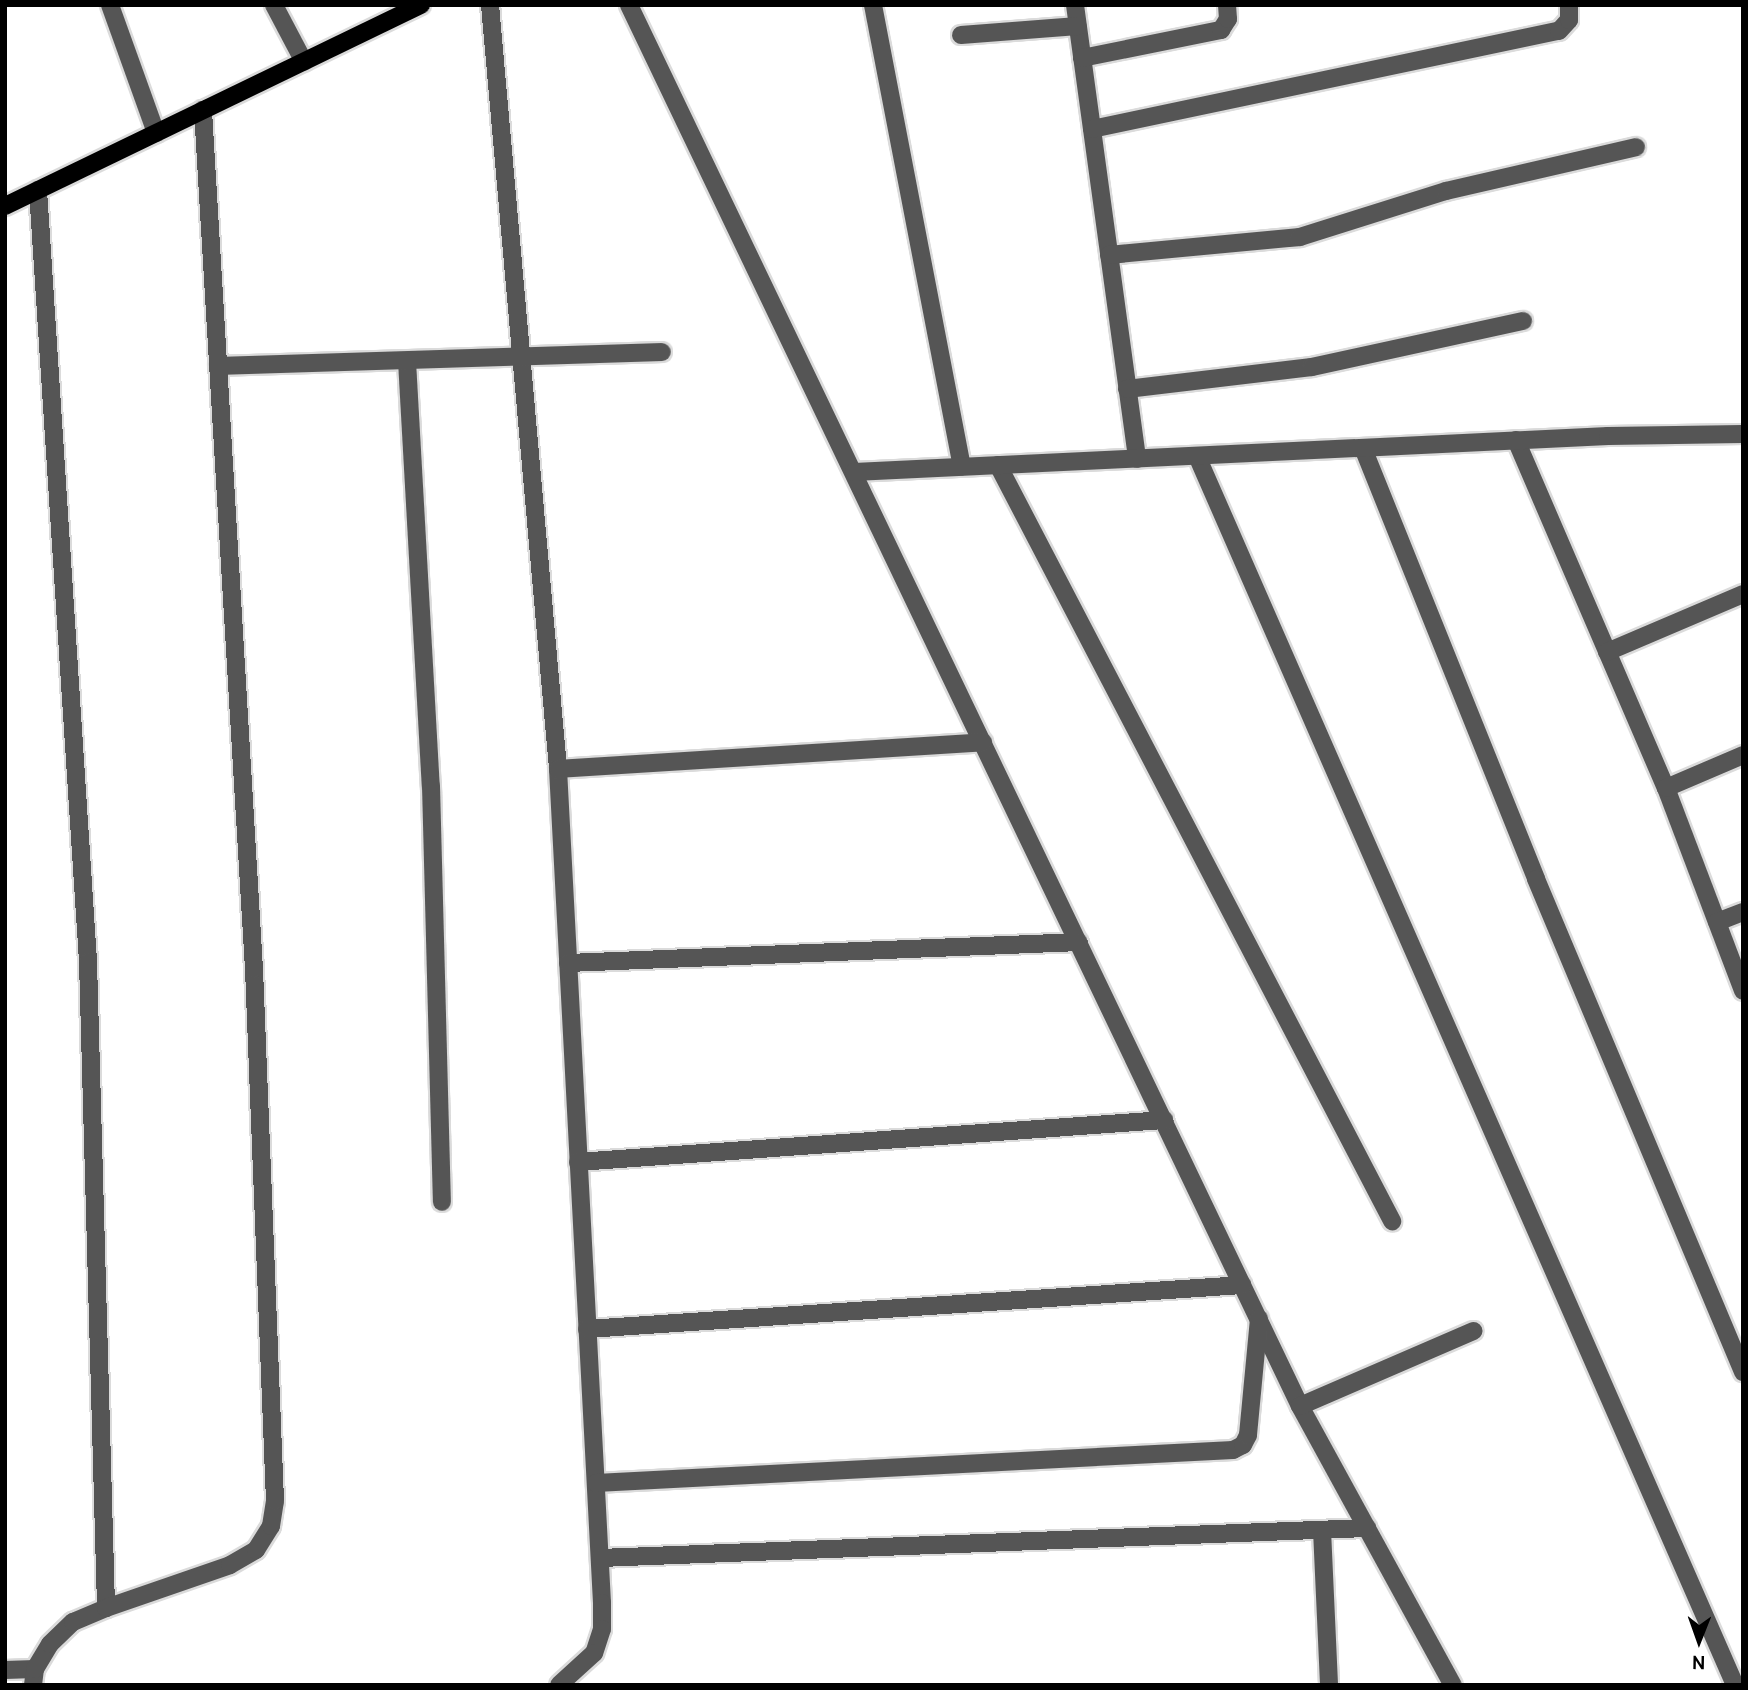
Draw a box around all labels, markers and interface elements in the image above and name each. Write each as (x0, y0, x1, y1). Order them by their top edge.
north arrow (1664, 1606, 1734, 1676)
text: N (1692, 1651, 1706, 1674)

